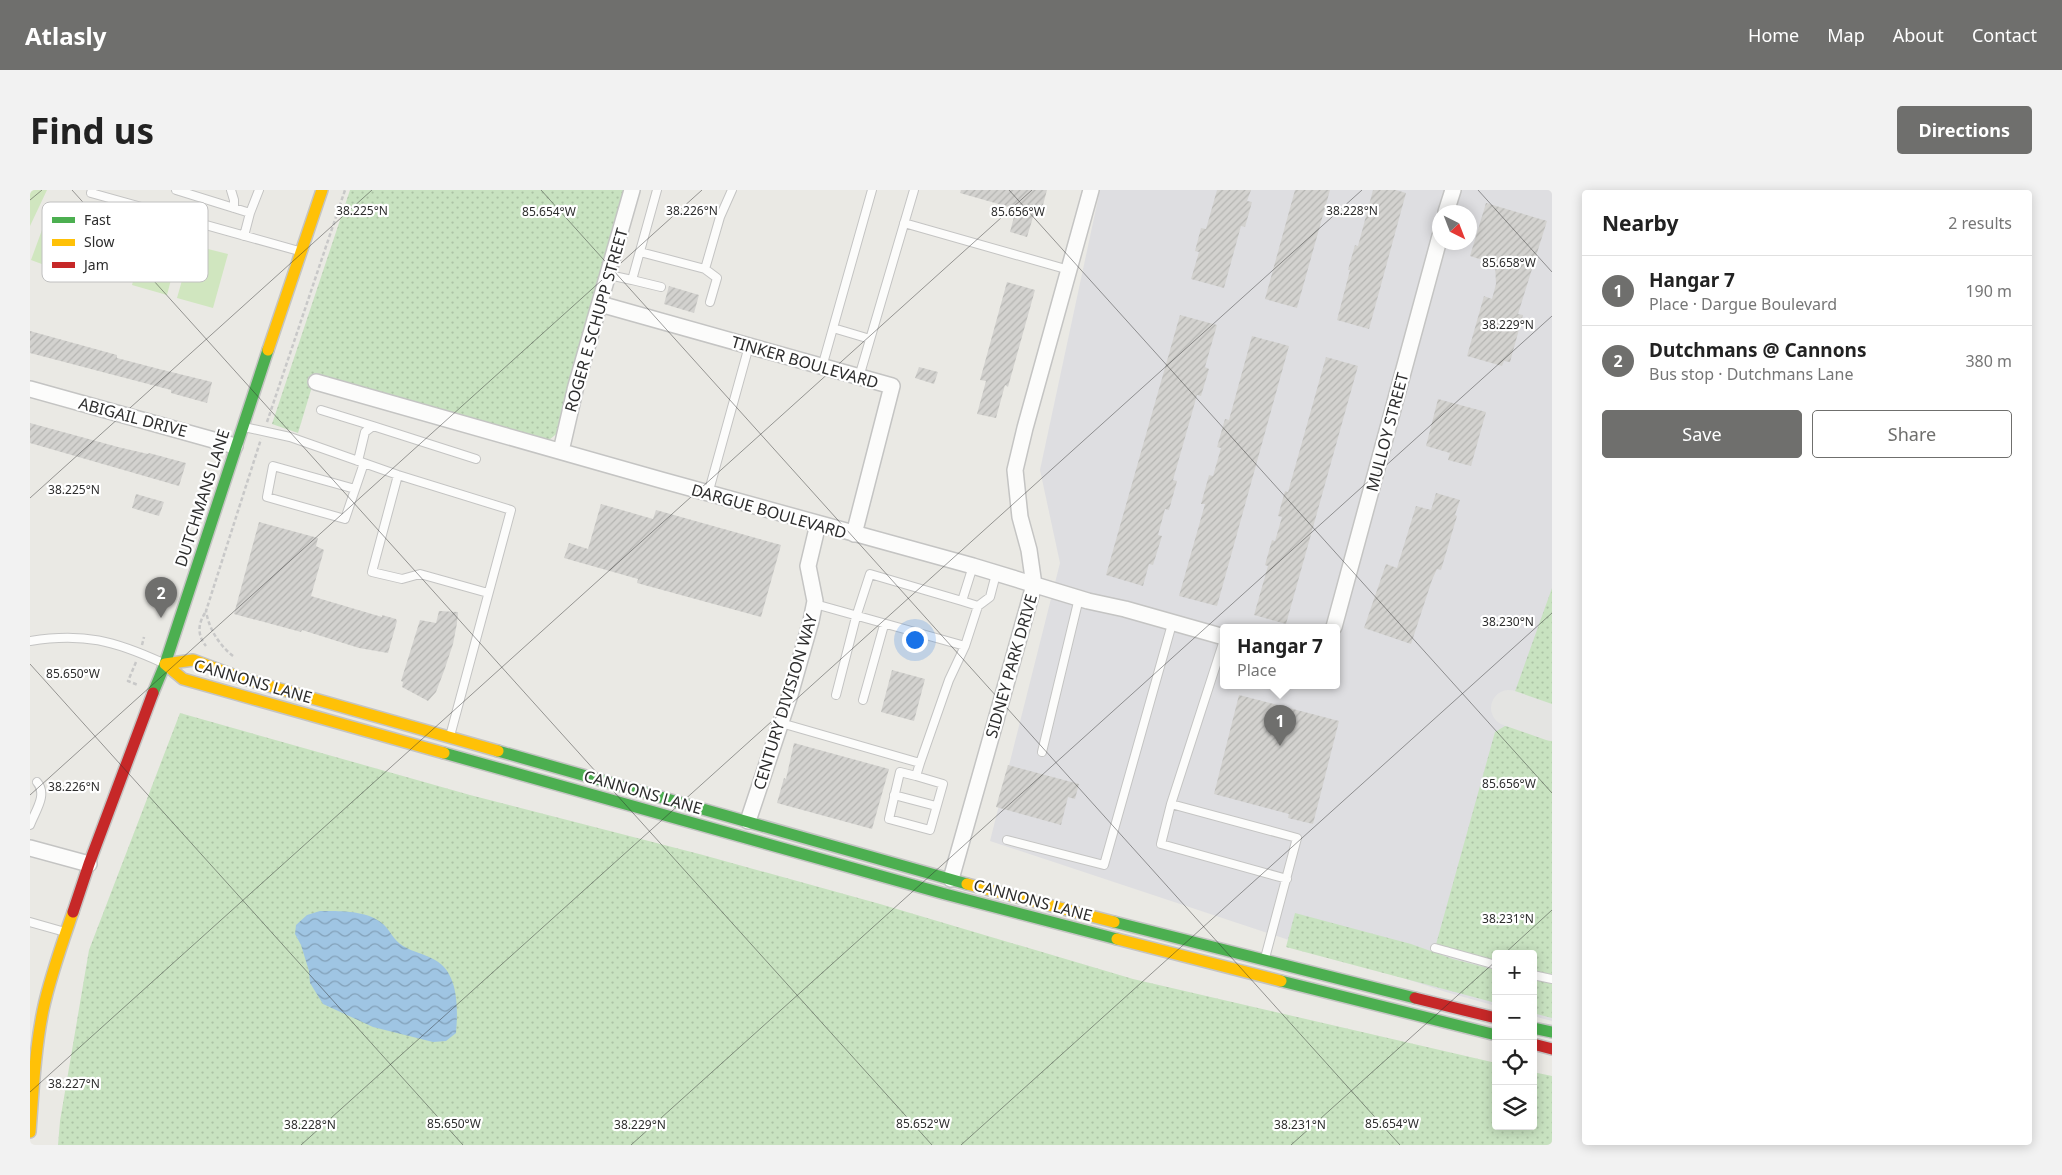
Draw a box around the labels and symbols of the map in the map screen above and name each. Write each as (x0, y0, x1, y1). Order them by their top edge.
legend (42, 202, 208, 282)
text: 38.225°N (336, 202, 388, 219)
text: 38.226°N (666, 202, 718, 219)
text: 38.228°N (1326, 202, 1378, 219)
text: 85.654°W (522, 203, 576, 220)
text: 85.656°W (991, 203, 1045, 220)
north arrow (1432, 205, 1477, 250)
text: Fast (84, 210, 111, 229)
street label: ROGER E SCHUPP STREET (559, 225, 633, 415)
text: Slow (84, 232, 115, 251)
text: 85.658°W (1482, 254, 1536, 271)
text: Jam (82, 255, 109, 274)
text: 38.229°N (1482, 316, 1534, 333)
street label: TINKER BOULEVARD (729, 330, 881, 394)
street label: MULLOY STREET (1361, 370, 1414, 494)
street label: ABIGAIL DRIVE (76, 392, 190, 442)
street label: DUTCHMANS LANE (169, 426, 235, 570)
street label: DARGUE BOULEVARD (689, 478, 849, 544)
text: 38.225°N (48, 481, 100, 498)
pin: 2 (145, 577, 177, 618)
street label: SIDNEY PARK DRIVE (980, 591, 1042, 741)
street label: CENTURY DIVISION WAY (748, 611, 822, 793)
text: 38.230°N (1482, 613, 1534, 630)
your location (902, 627, 928, 653)
street label: CANNONS LANE (191, 654, 315, 708)
text: 85.650°W (46, 665, 100, 682)
pin: 1 (1264, 705, 1296, 746)
street label: CANNONS LANE (581, 765, 705, 819)
text: 85.656°W (1482, 775, 1536, 792)
text: 38.226°N (48, 778, 100, 795)
street label: CANNONS LANE (971, 874, 1095, 926)
text: 38.231°N (1482, 910, 1534, 927)
text: 38.227°N (48, 1075, 100, 1092)
text: 85.650°W (427, 1115, 481, 1132)
text: 85.652°W (896, 1115, 950, 1132)
text: 85.654°W (1365, 1115, 1419, 1132)
text: 38.228°N (284, 1116, 336, 1133)
text: 38.229°N (614, 1116, 666, 1133)
text: 38.231°N (1274, 1116, 1326, 1133)

